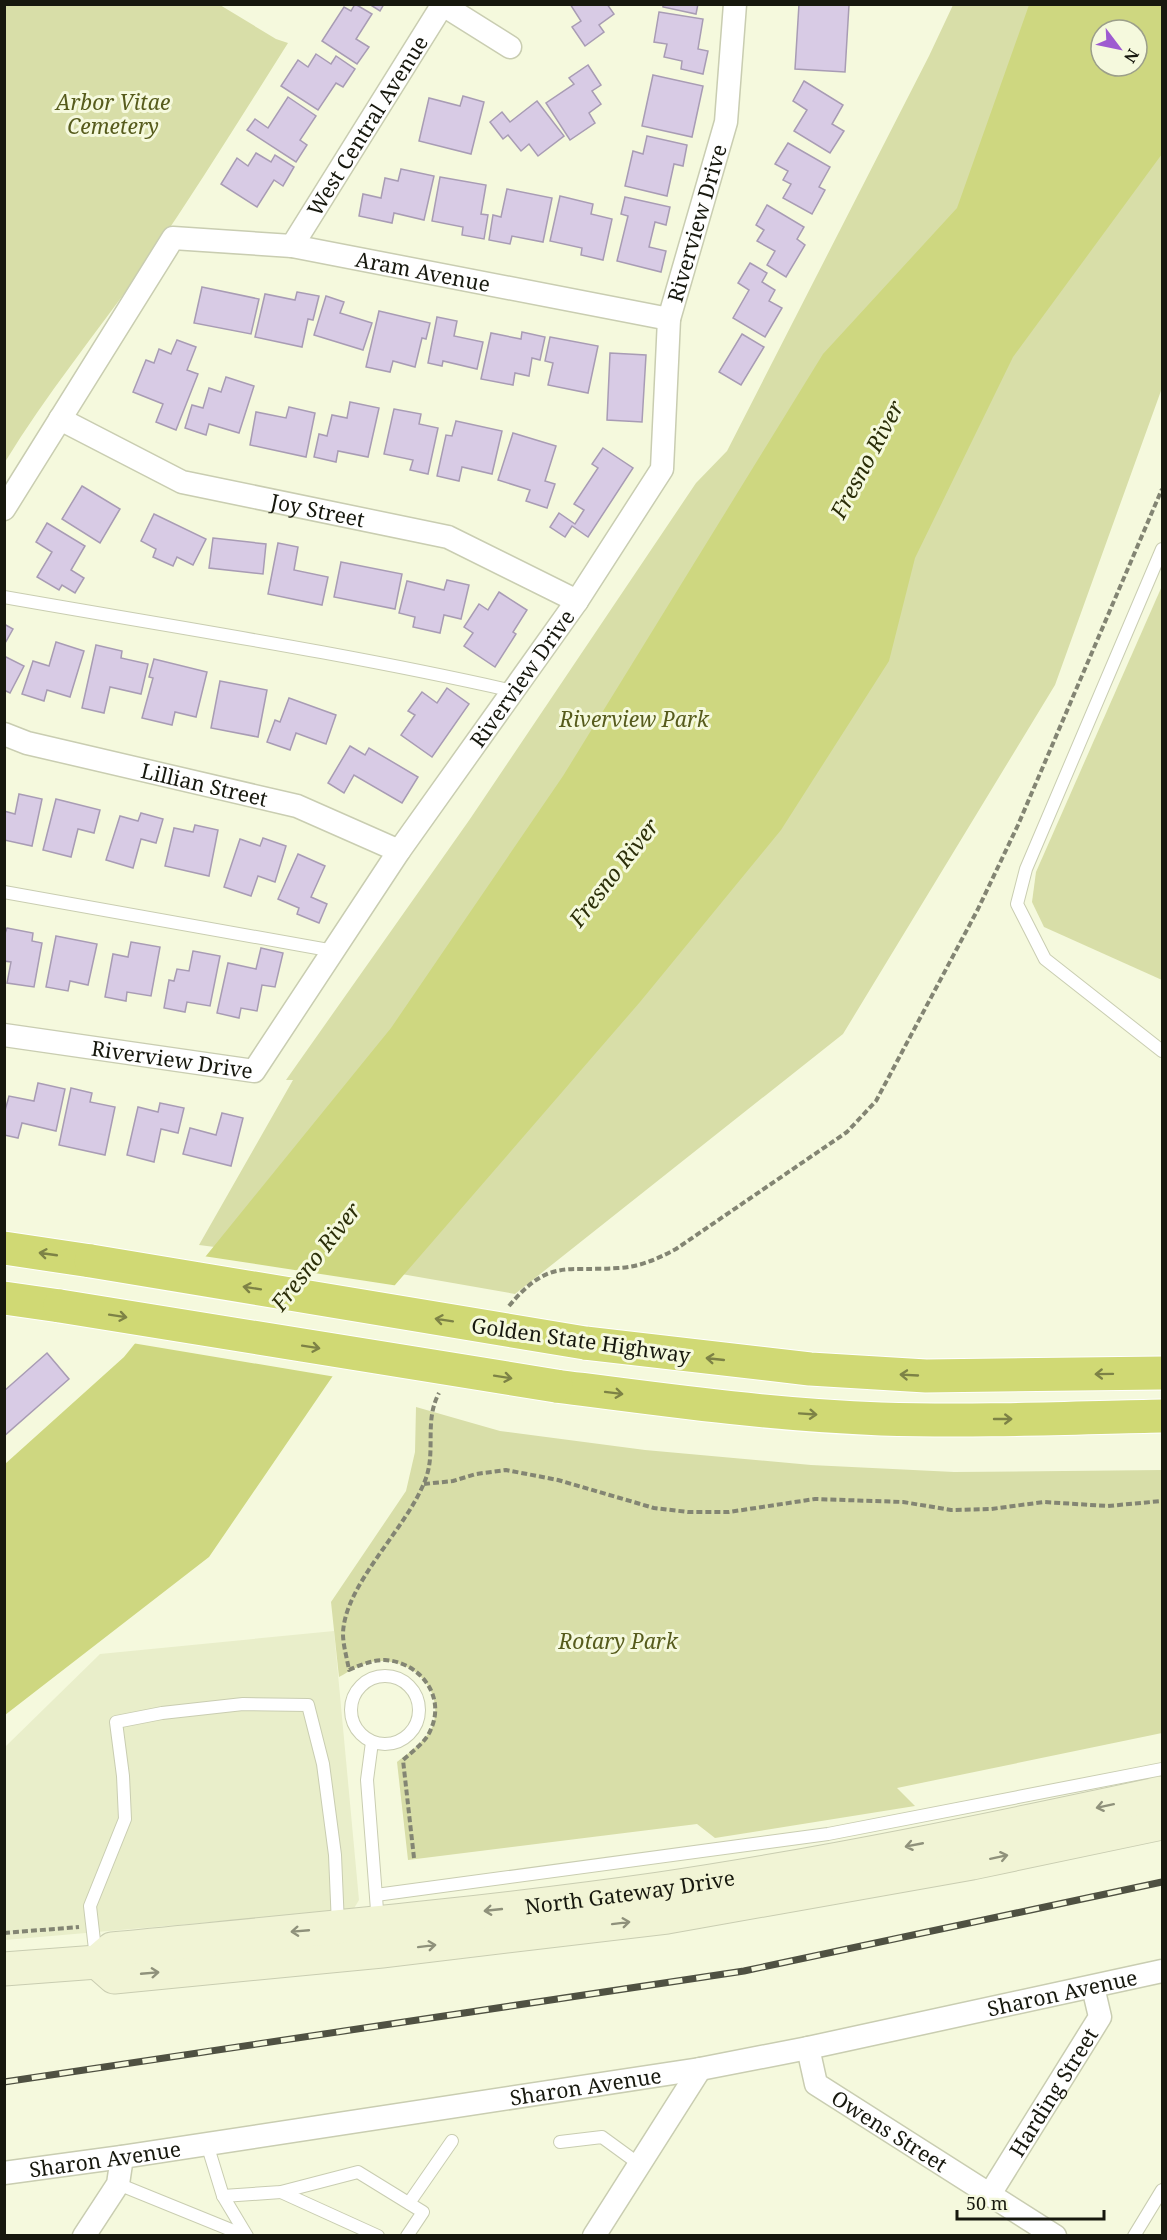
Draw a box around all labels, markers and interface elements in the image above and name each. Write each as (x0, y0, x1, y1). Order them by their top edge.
north arrow (1089, 18, 1149, 78)
street label: West Central Avenue (300, 30, 434, 221)
text: N (1119, 45, 1144, 67)
park label: Arbor Vitae Cemetery (54, 88, 170, 140)
street label: Riverview Drive (661, 141, 733, 305)
street label: Aram Avenue (353, 245, 493, 298)
water label: Fresno River (822, 394, 910, 524)
street label: Joy Street (267, 487, 367, 533)
street label: Riverview Drive (463, 604, 581, 753)
park label: Riverview Park (558, 705, 710, 733)
street label: Lillian Street (138, 756, 271, 813)
water label: Fresno River (561, 811, 665, 933)
street label: Riverview Drive (90, 1034, 255, 1085)
water label: Fresno River (263, 1195, 367, 1317)
one-way arrow (39, 1249, 58, 1260)
one-way arrow (243, 1282, 262, 1293)
one-way arrow (108, 1310, 127, 1321)
street label: Golden State Highway (470, 1311, 692, 1369)
one-way arrow (435, 1314, 455, 1325)
one-way arrow (300, 1341, 320, 1352)
one-way arrow (705, 1353, 725, 1364)
one-way arrow (900, 1369, 920, 1380)
one-way arrow (1095, 1369, 1115, 1380)
one-way arrow (493, 1372, 512, 1383)
one-way arrow (604, 1388, 624, 1399)
one-way arrow (797, 1409, 817, 1420)
one-way arrow (992, 1413, 1012, 1425)
park label: Rotary Park (557, 1627, 679, 1655)
one-way arrow (1096, 1800, 1115, 1812)
one-way arrow (905, 1840, 925, 1851)
one-way arrow (990, 1851, 1009, 1863)
street label: North Gateway Drive (523, 1863, 737, 1920)
one-way arrow (484, 1905, 504, 1916)
one-way arrow (611, 1917, 631, 1928)
one-way arrow (290, 1926, 310, 1937)
one-way arrow (417, 1940, 437, 1951)
street label: Sharon Avenue (985, 1963, 1140, 2023)
one-way arrow (139, 1967, 159, 1978)
street label: Harding Street (1003, 2022, 1104, 2162)
street label: Sharon Avenue (508, 2061, 663, 2112)
street label: Owens Street (826, 2083, 953, 2178)
street label: Sharon Avenue (28, 2134, 183, 2183)
scale bar (957, 2183, 1104, 2221)
text: 50 m (966, 2191, 1008, 2215)

